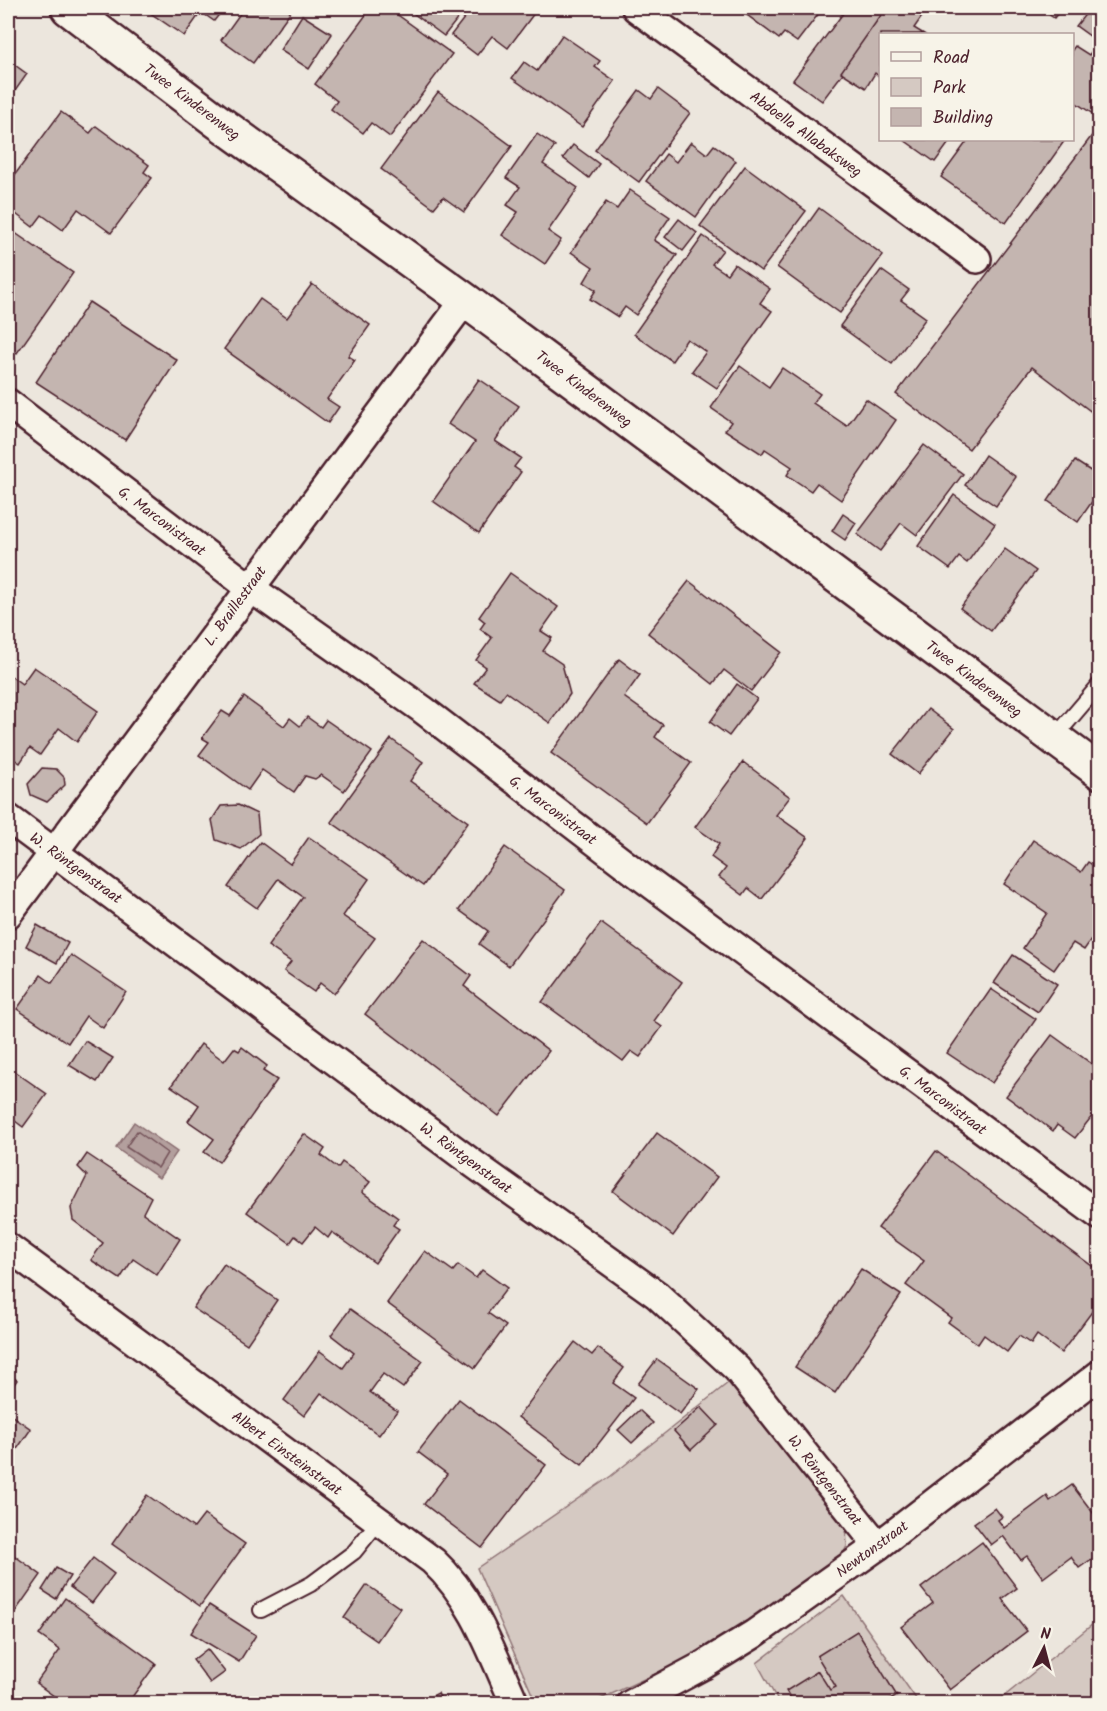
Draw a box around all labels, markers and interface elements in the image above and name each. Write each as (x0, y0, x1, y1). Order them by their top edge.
legend (879, 33, 1074, 141)
text: Road (933, 44, 970, 73)
street label: Twee Kinderenweg (138, 58, 245, 147)
text: Park (933, 74, 966, 103)
street label: Abdoella Allabaksweg (744, 86, 867, 184)
text: Building (933, 104, 993, 133)
street label: Twee Kinderenweg (530, 345, 637, 434)
street label: G. Marconistraat (112, 481, 211, 563)
street label: L. Braillestraat (198, 561, 273, 652)
street label: Twee Kinderenweg (920, 635, 1027, 724)
street label: G. Marconistraat (503, 770, 602, 852)
street label: W. Röntgenstraat (24, 827, 127, 911)
street label: G. Marconistraat (893, 1060, 992, 1142)
street label: W. Röntgenstraat (414, 1117, 517, 1201)
street label: Albert Einsteinstraat (226, 1405, 347, 1502)
street label: W. Röntgenstraat (781, 1430, 868, 1531)
street label: Newtonstraat (831, 1515, 914, 1584)
north arrow (1014, 1618, 1074, 1678)
text: N (1039, 1622, 1052, 1648)

